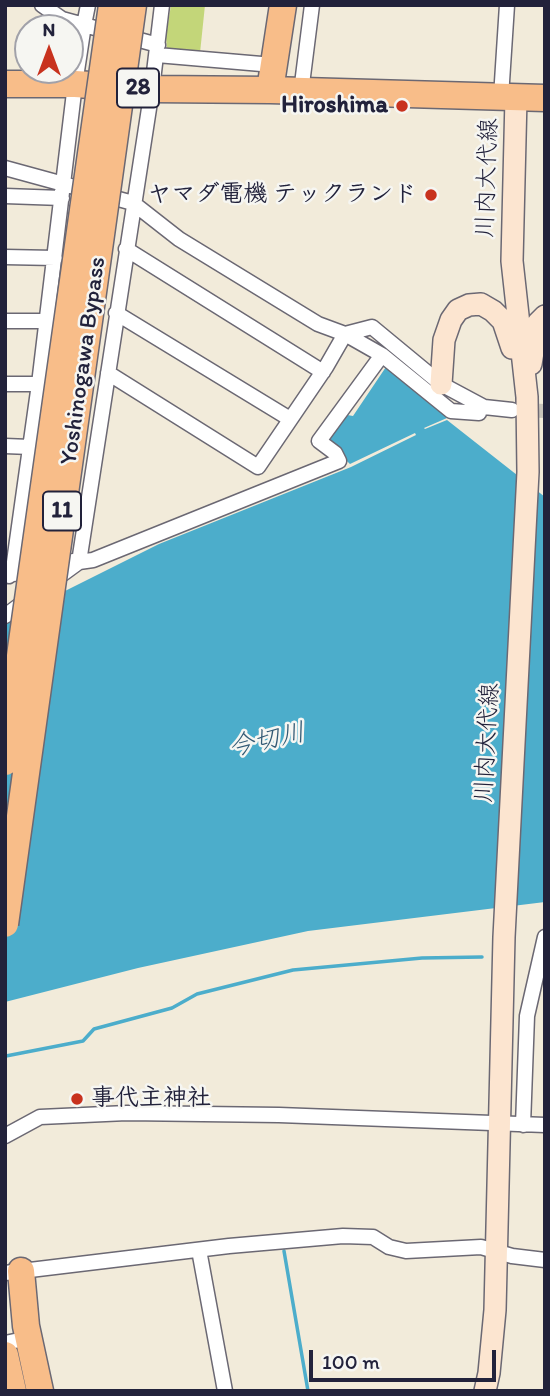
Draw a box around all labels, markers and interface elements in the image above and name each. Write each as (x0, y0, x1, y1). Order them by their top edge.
north arrow (14, 14, 84, 84)
text: N (43, 18, 55, 41)
road number: 28 (117, 68, 159, 108)
place label: Hiroshima (281, 92, 388, 120)
marker: Hiroshima (394, 98, 410, 114)
street label: 川内大代線 (472, 118, 504, 238)
place label: ヤマダ電機 テックランド (148, 181, 417, 209)
marker: ヤマダ電機 テックランド (423, 187, 439, 203)
street label: Yoshinogawa Bypass (55, 255, 113, 467)
road number: 11 (43, 491, 81, 530)
street label: 川内大代線 (470, 682, 506, 804)
water label: 今切川 (226, 718, 308, 764)
place label: 事代主神社 (91, 1085, 211, 1113)
marker: 事代主神社 (69, 1091, 85, 1107)
scale bar (312, 1336, 499, 1380)
text: 100 m (322, 1349, 380, 1374)

